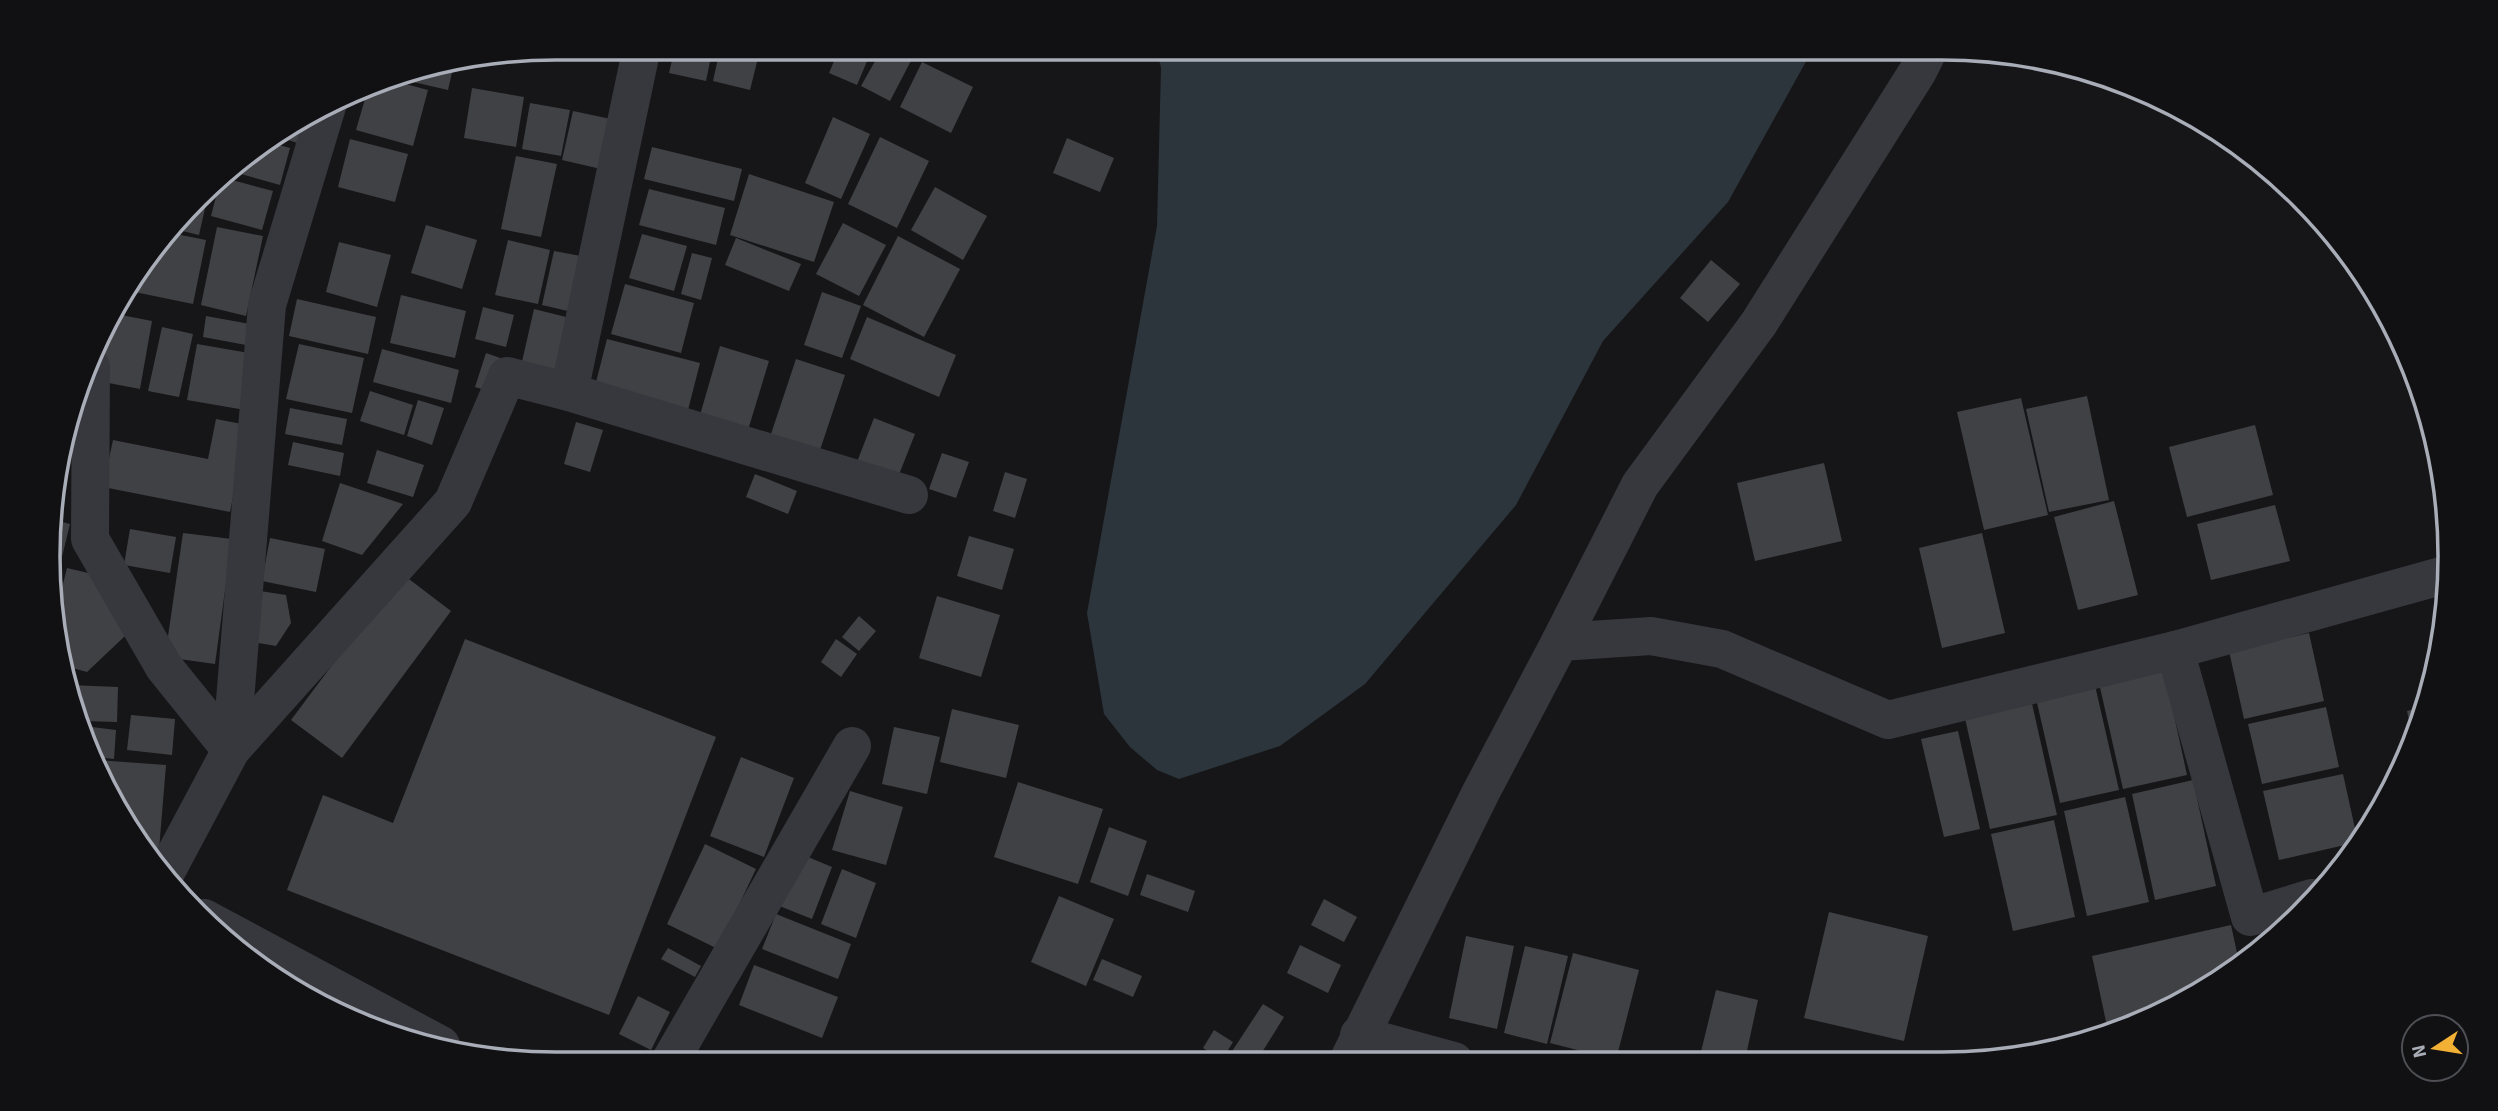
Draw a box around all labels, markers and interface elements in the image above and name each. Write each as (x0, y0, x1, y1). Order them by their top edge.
north arrow (2400, 1013, 2470, 1083)
text: N (2405, 1042, 2434, 1060)

